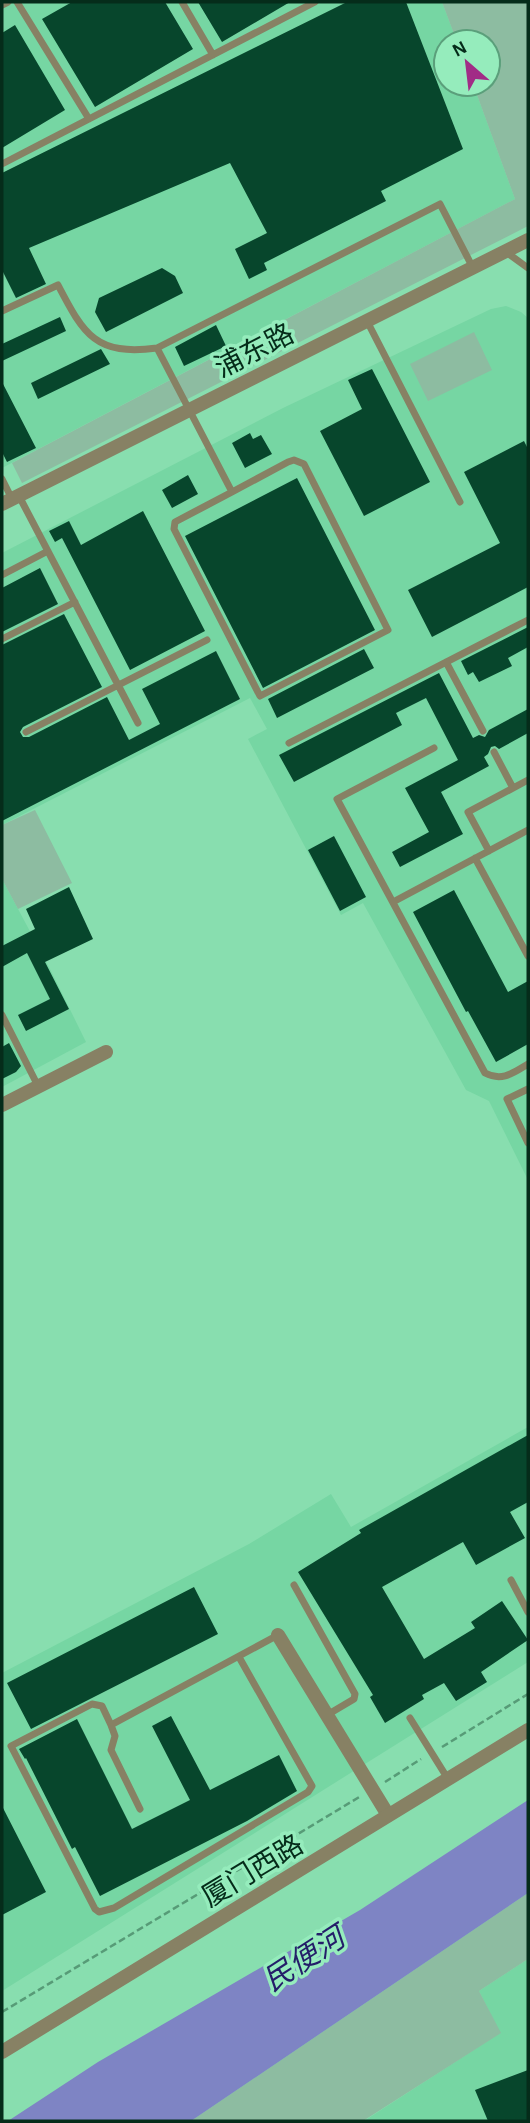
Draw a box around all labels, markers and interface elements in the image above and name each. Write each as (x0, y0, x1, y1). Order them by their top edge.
north arrow (432, 28, 502, 98)
text: N (449, 38, 470, 61)
street label: 浦东路 (210, 318, 299, 383)
street label: 厦门西路 (197, 1829, 308, 1913)
water label: 民便河 (258, 1918, 355, 1997)

